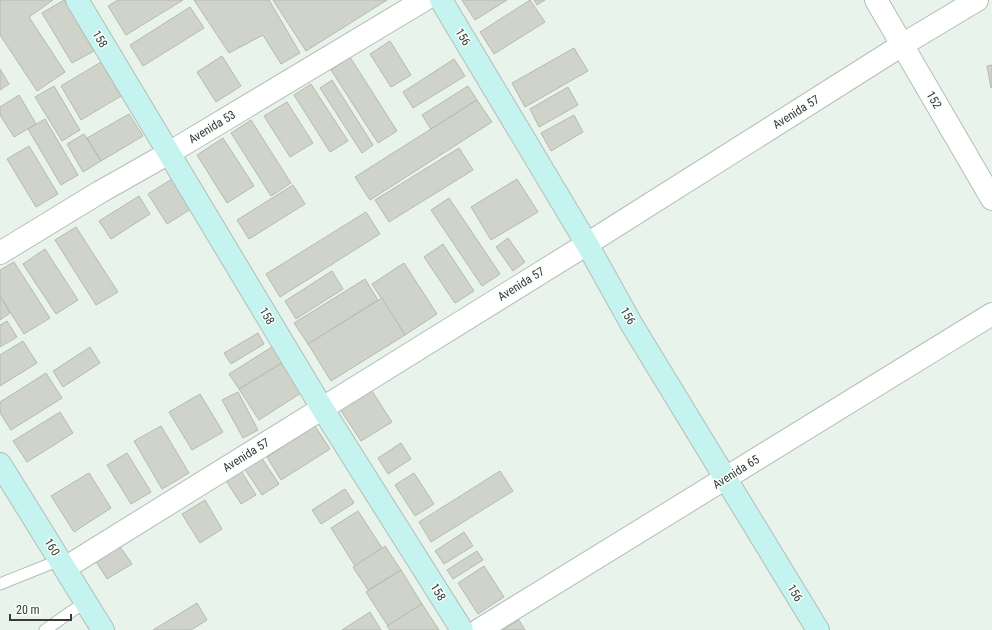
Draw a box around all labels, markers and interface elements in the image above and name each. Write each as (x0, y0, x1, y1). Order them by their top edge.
street label: 156 (452, 26, 474, 48)
street label: 158 (89, 28, 111, 50)
street label: 152 (923, 89, 945, 111)
street label: Avenida 57 (770, 92, 822, 132)
street label: Avenida 53 (186, 108, 238, 146)
street label: Avenida 57 (495, 264, 547, 304)
street label: 158 (256, 305, 278, 327)
street label: 156 (617, 305, 639, 327)
street label: Avenida 57 (220, 435, 272, 475)
street label: Avenida 65 (710, 452, 762, 492)
street label: 160 (41, 536, 63, 558)
street label: 158 (427, 581, 449, 603)
street label: 156 (784, 582, 806, 604)
scale bar (10, 596, 71, 622)
text: 20 m (16, 603, 40, 617)

